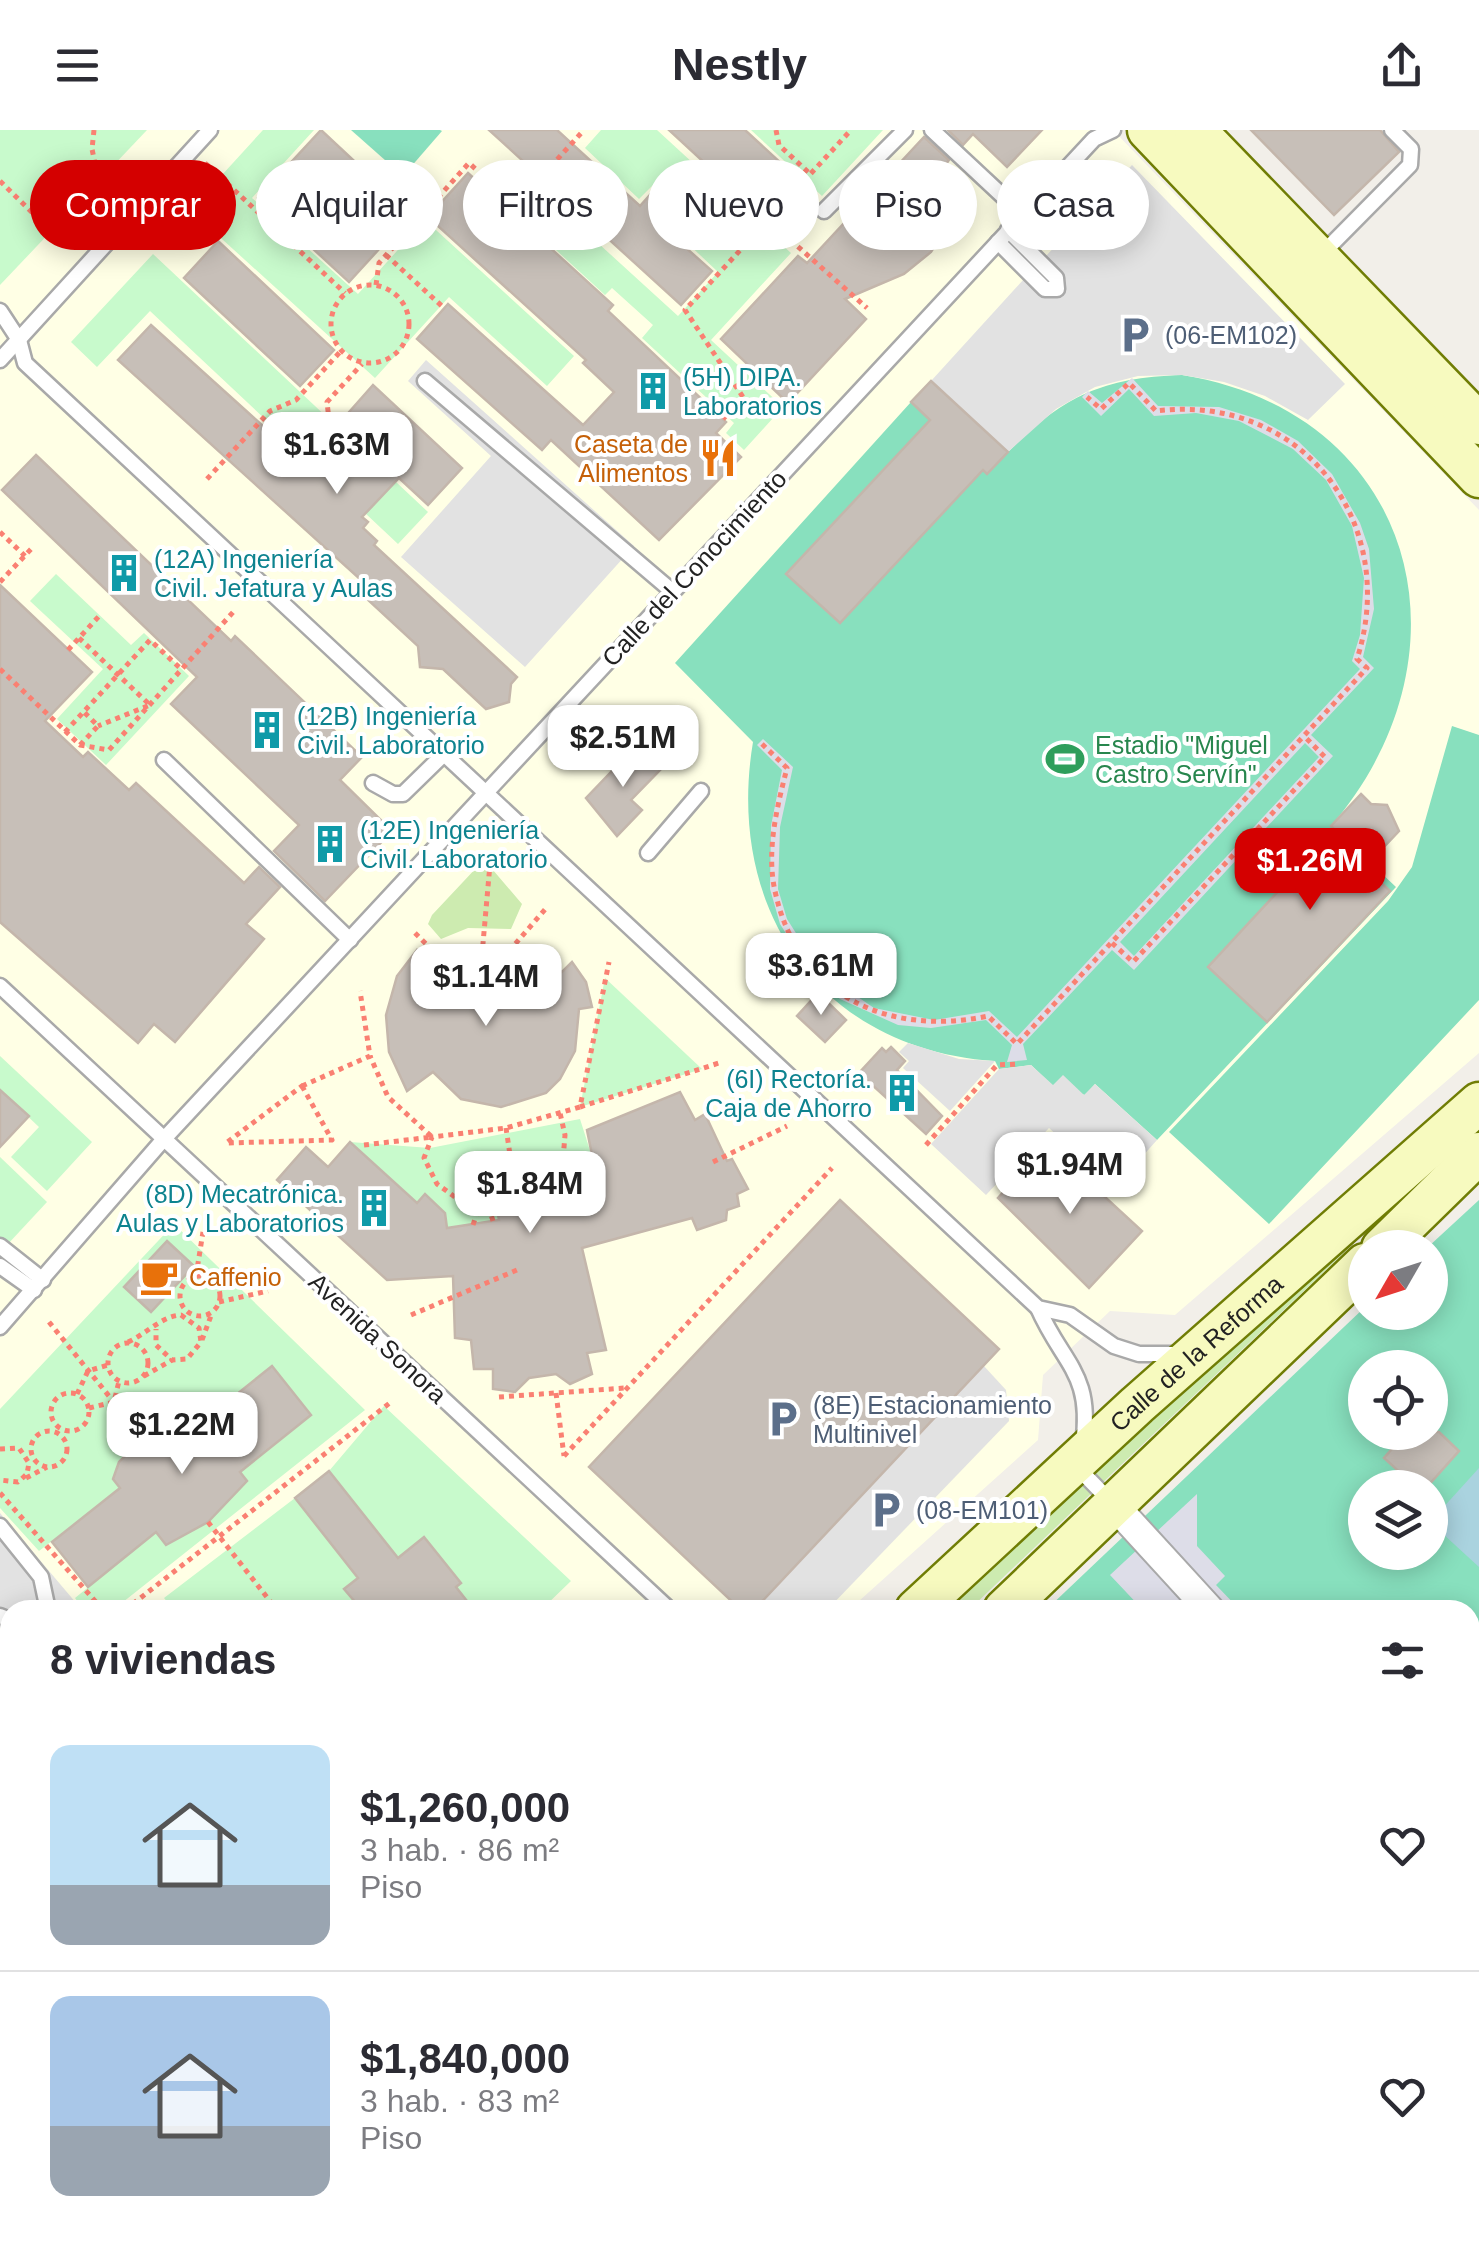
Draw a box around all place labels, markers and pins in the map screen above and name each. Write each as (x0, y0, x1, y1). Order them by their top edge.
parking icon: (06-EM102) (1114, 314, 1156, 356)
place label: (06-EM102) (1165, 321, 1297, 349)
place label: (5H) DIPA. Laboratorios (683, 363, 822, 420)
building icon: (5H) DIPA. Laboratorios (632, 370, 674, 412)
pin: $1.63M (256, 412, 418, 497)
place label: Caseta de Alimentos (574, 430, 688, 487)
restaurant icon: Caseta de Alimentos (697, 437, 739, 479)
place label: (12A) Ingeniería Civil. Jefatura y Aulas (154, 545, 393, 602)
building icon: (12A) Ingeniería Civil. Jefatura y Aulas (103, 552, 145, 594)
place label: (12B) Ingeniería Civil. Laboratorio (297, 702, 485, 759)
pin: $2.51M (542, 705, 704, 790)
building icon: (12B) Ingeniería Civil. Laboratorio (246, 709, 288, 751)
place label: Estadio "Miguel Castro Servín" (1095, 731, 1268, 788)
sports icon: Estadio "Miguel Castro Servín" (1044, 738, 1086, 780)
place label: (12E) Ingeniería Civil. Laboratorio (360, 816, 548, 873)
building icon: (12E) Ingeniería Civil. Laboratorio (309, 823, 351, 865)
pin: $1.26M (1229, 828, 1391, 913)
pin: $3.61M (740, 933, 902, 1018)
pin: $1.14M (405, 944, 567, 1029)
place label: (6I) Rectoría. Caja de Ahorro (705, 1065, 872, 1122)
building icon: (6I) Rectoría. Caja de Ahorro (881, 1072, 923, 1114)
pin: $1.94M (989, 1132, 1151, 1217)
pin: $1.84M (449, 1151, 611, 1236)
place label: (8D) Mecatrónica. Aulas y Laboratorios (116, 1180, 344, 1237)
building icon: (8D) Mecatrónica. Aulas y Laboratorios (353, 1187, 395, 1229)
cafe icon: Caffenio (138, 1256, 180, 1298)
place label: Caffenio (189, 1263, 282, 1291)
place label: (8E) Estacionamiento Multinivel (813, 1391, 1052, 1448)
pin: $1.22M (101, 1392, 263, 1477)
parking icon: (8E) Estacionamiento Multinivel (762, 1398, 804, 1440)
parking icon: (08-EM101) (865, 1489, 907, 1531)
place label: (08-EM101) (916, 1496, 1048, 1524)

